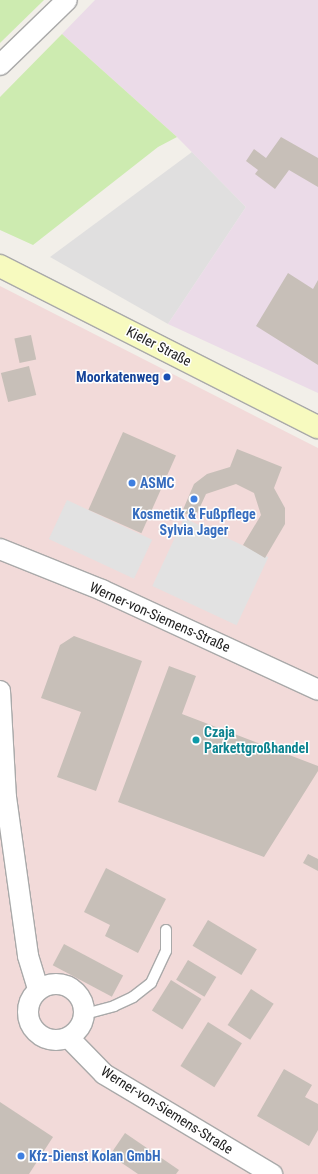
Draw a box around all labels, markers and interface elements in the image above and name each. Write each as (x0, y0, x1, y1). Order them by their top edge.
street label: Kieler Straße (124, 322, 194, 370)
place label: Moorkatenweg (76, 369, 159, 385)
marker: Moorkatenweg (162, 372, 172, 382)
place label: ASMC (140, 475, 175, 491)
marker: ASMC (127, 478, 137, 488)
marker: Kosmetik & Fußpflege Sylvia Jager (189, 494, 199, 504)
place label: Kosmetik & Fußpflege Sylvia Jager (132, 506, 256, 538)
street label: Werner-von-Siemens-Straße (87, 578, 233, 656)
place label: Czaja Parkettgroßhandel (204, 724, 309, 756)
marker: Czaja Parkettgroßhandel (191, 735, 201, 745)
street label: Werner-von-Siemens-Straße (98, 1063, 236, 1157)
place label: Kfz-Dienst Kolan GmbH (29, 1148, 160, 1164)
marker: Kfz-Dienst Kolan GmbH (16, 1151, 26, 1161)

